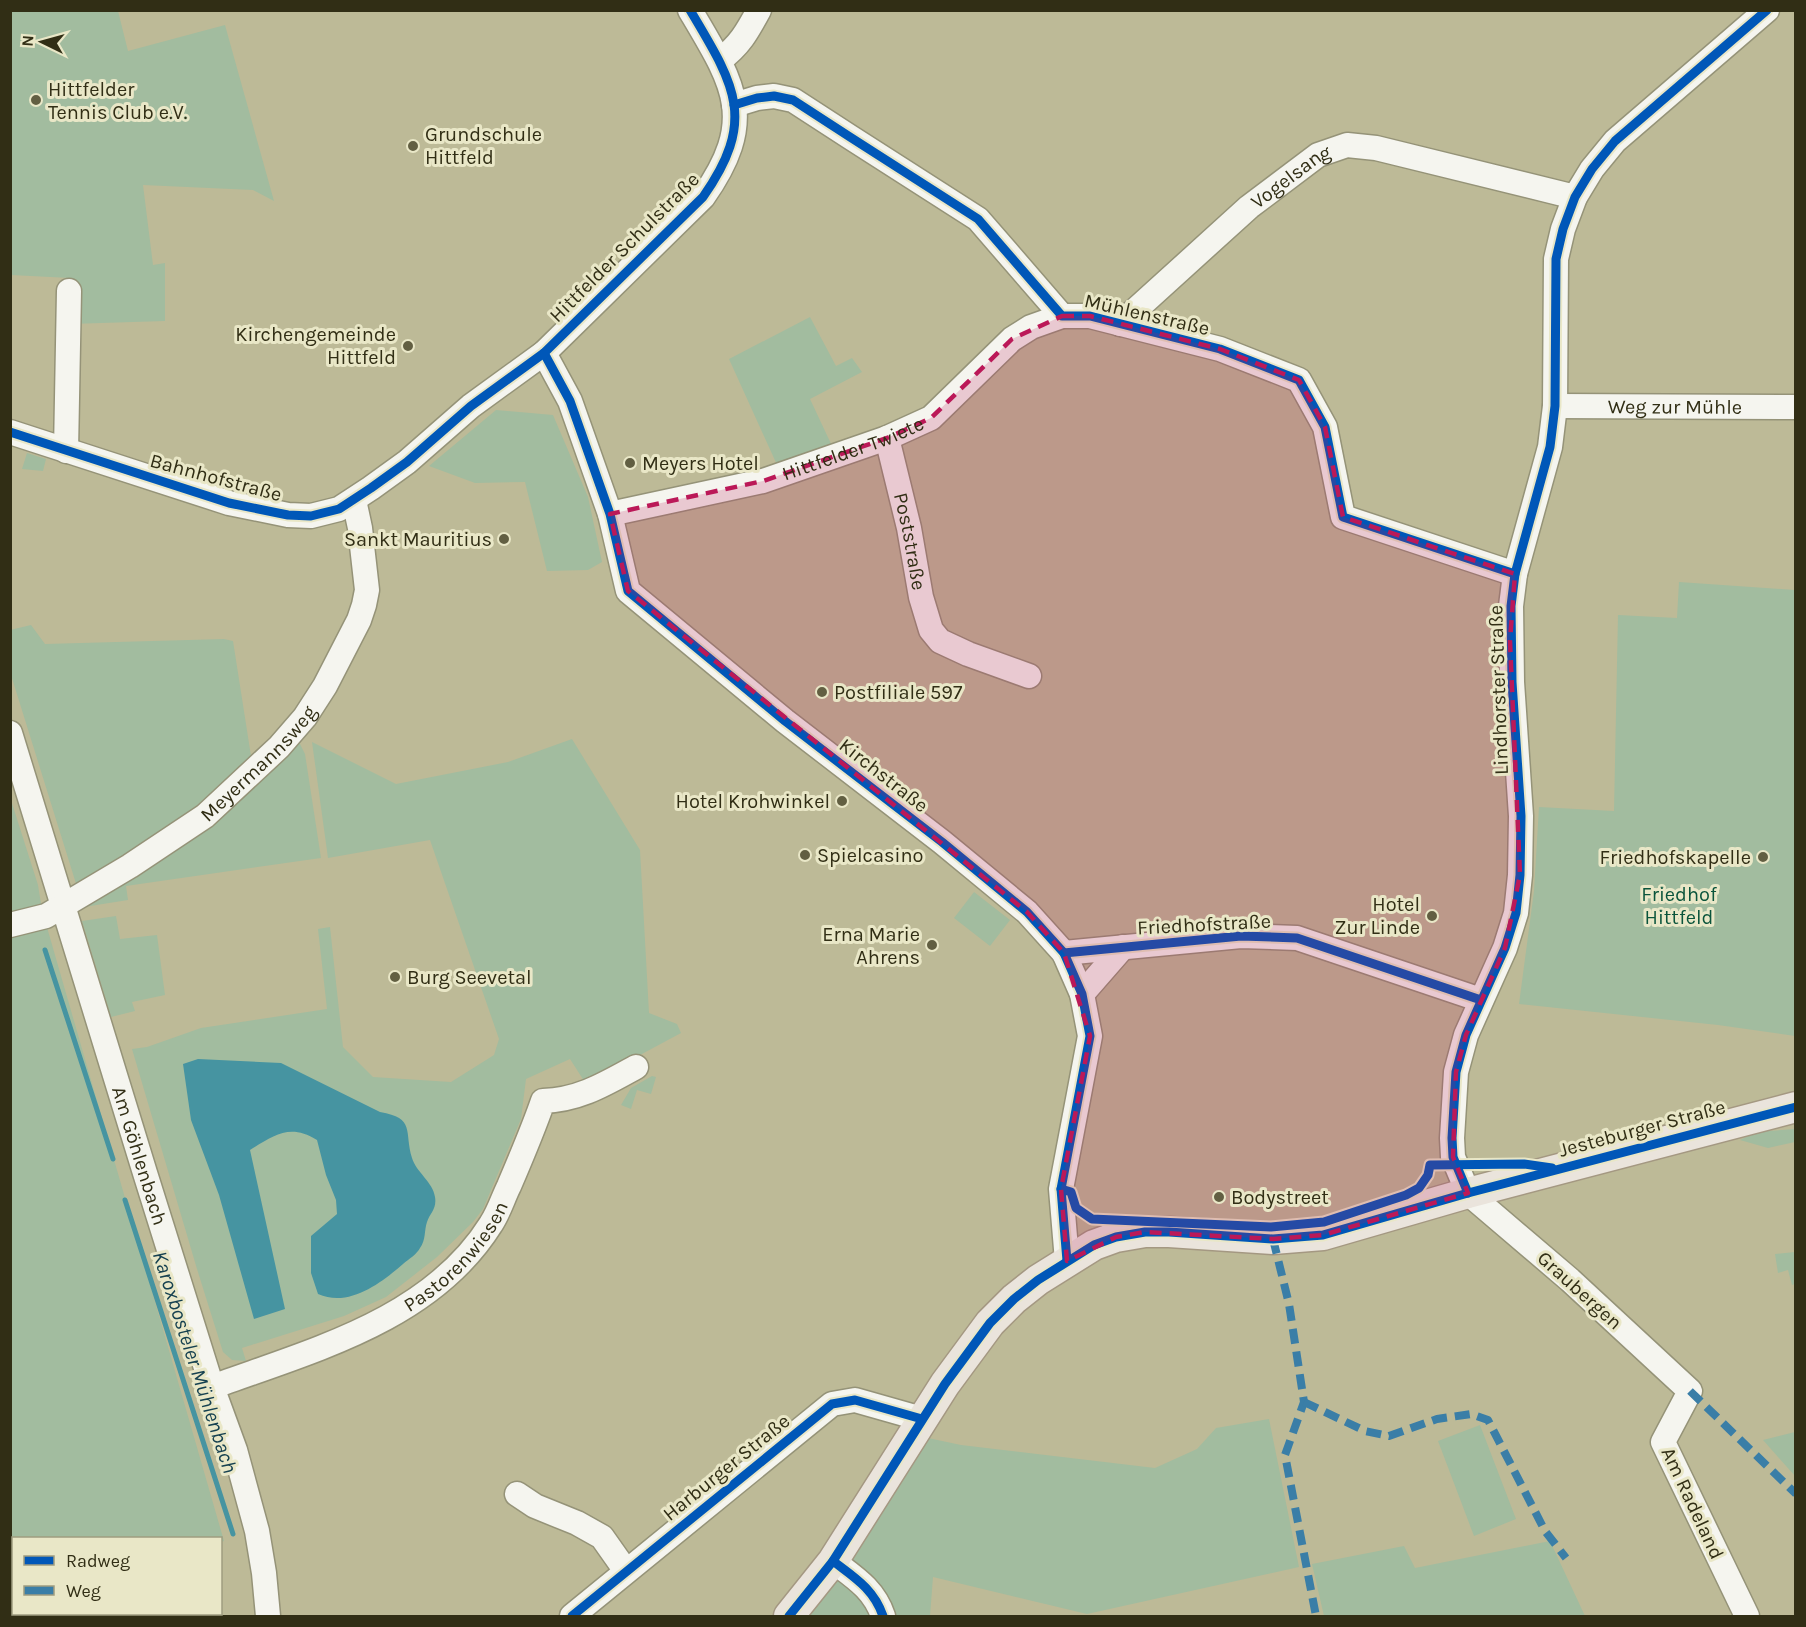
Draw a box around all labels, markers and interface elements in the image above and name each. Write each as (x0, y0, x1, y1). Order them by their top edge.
north arrow (12, 12, 72, 72)
text: N (18, 34, 38, 47)
place label: Hittfelder Tennis Club e.V. (48, 78, 187, 124)
marker: Hittfelder Tennis Club e.V. (29, 93, 43, 107)
place label: Grundschule Hittfeld (425, 123, 542, 169)
marker: Grundschule Hittfeld (406, 139, 420, 153)
street label: Vogelsang (1246, 141, 1334, 214)
street label: Hittfelder Schulstraße (545, 168, 704, 327)
street label: Mühlenstraße (1082, 289, 1212, 340)
place label: Kirchengemeinde Hittfeld (235, 323, 396, 369)
marker: Kirchengemeinde Hittfeld (401, 339, 415, 353)
street label: Weg zur Mühle (1608, 395, 1742, 419)
street label: Hittfelder Twiete (779, 412, 927, 486)
street label: Bahnhofstraße (147, 449, 284, 506)
place label: Meyers Hotel (642, 452, 759, 475)
marker: Meyers Hotel (623, 456, 637, 470)
street label: Poststraße (889, 490, 931, 592)
place label: Sankt Mauritius (344, 528, 492, 551)
marker: Sankt Mauritius (497, 532, 511, 546)
street label: Lindhorster Straße (1484, 605, 1513, 775)
place label: Postfiliale 597 (834, 681, 963, 704)
marker: Postfiliale 597 (815, 685, 829, 699)
street label: Meyermannsweg (196, 701, 321, 826)
street label: Kirchstraße (835, 734, 933, 817)
place label: Hotel Krohwinkel (676, 790, 830, 813)
marker: Hotel Krohwinkel (835, 794, 849, 808)
place label: Spielcasino (817, 844, 923, 867)
place label: Friedhofskapelle (1600, 846, 1751, 869)
marker: Spielcasino (798, 848, 812, 862)
marker: Friedhofskapelle (1756, 850, 1770, 864)
park label: Friedhof Hittfeld (1641, 883, 1717, 929)
place label: Hotel Zur Linde (1335, 893, 1420, 939)
marker: Hotel Zur Linde (1425, 909, 1439, 923)
street label: Friedhofstraße (1137, 910, 1272, 939)
place label: Erna Marie Ahrens (822, 923, 920, 969)
marker: Erna Marie Ahrens (925, 938, 939, 952)
place label: Burg Seevetal (407, 966, 532, 989)
marker: Burg Seevetal (388, 970, 402, 984)
street label: Am Göhlenbach (107, 1083, 172, 1228)
street label: Jesteburger Straße (1556, 1095, 1728, 1162)
place label: Bodystreet (1231, 1186, 1329, 1209)
marker: Bodystreet (1212, 1190, 1226, 1204)
street label: Pastorenwiesen (399, 1198, 513, 1317)
street label: Graubergen (1533, 1246, 1627, 1334)
water label: Karoxbosteler Mühlenbach (148, 1248, 242, 1476)
street label: Harburger Straße (658, 1409, 794, 1526)
street label: Am Radeland (1657, 1444, 1729, 1563)
legend (12, 1537, 222, 1615)
text: Radweg (66, 1550, 130, 1572)
text: Weg (66, 1580, 101, 1602)

